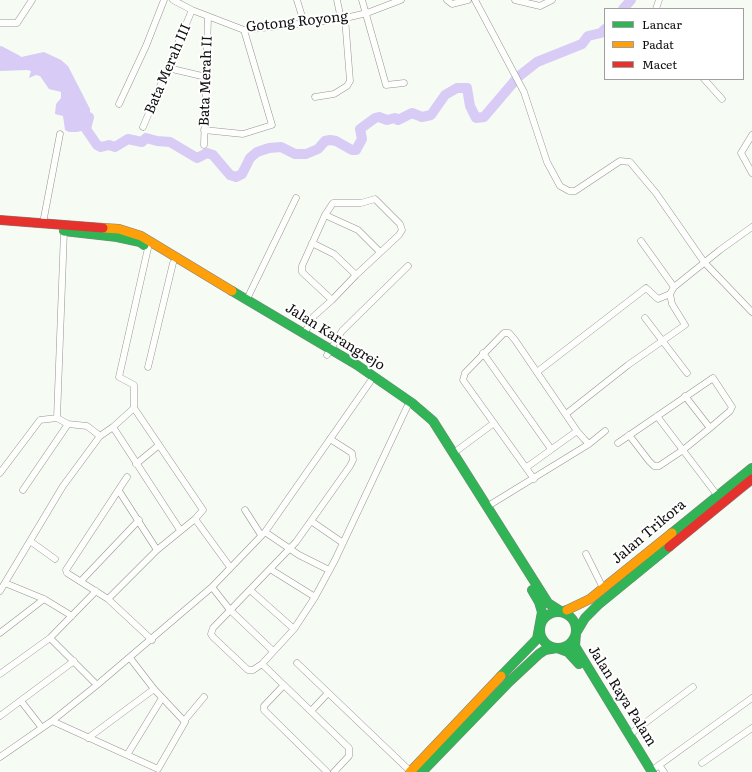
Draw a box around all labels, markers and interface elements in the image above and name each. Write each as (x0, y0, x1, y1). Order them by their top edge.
street label: Gotong Royong (245, 8, 349, 36)
legend (604, 8, 744, 80)
text: Lancar (642, 15, 682, 33)
street label: Bata Merah III (141, 21, 195, 117)
street label: Bata Merah II (196, 35, 216, 127)
text: Padat (642, 35, 674, 53)
text: Macet (642, 55, 677, 73)
street label: Jalan Karangrejo (282, 300, 388, 374)
street label: Jalan Trikora (609, 496, 689, 568)
street label: Jalan Raya Palam (584, 643, 660, 749)

